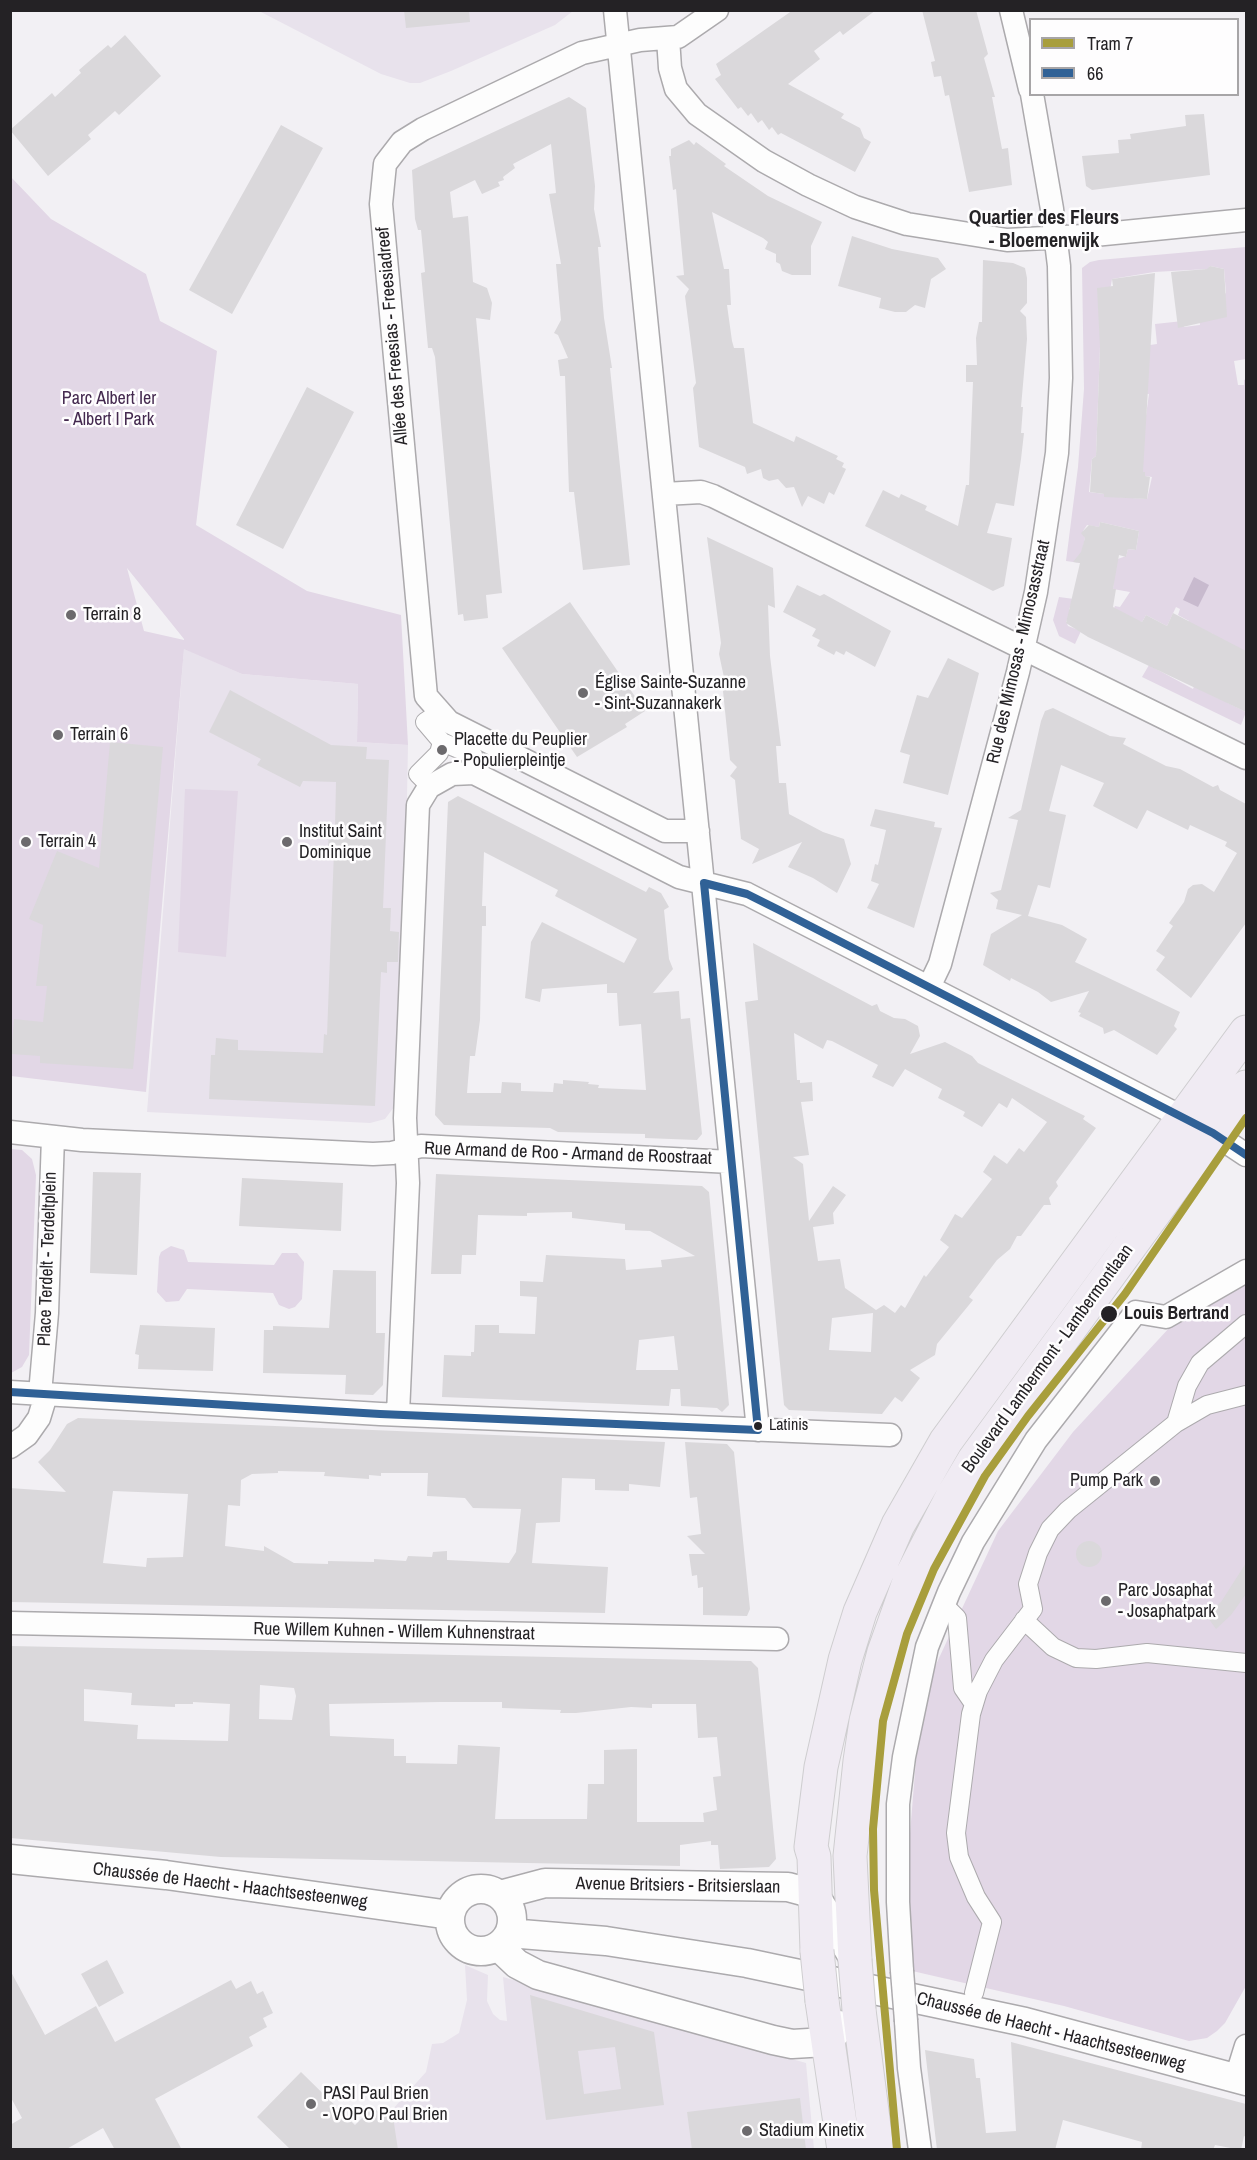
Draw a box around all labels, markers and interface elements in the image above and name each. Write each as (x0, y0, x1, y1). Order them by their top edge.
legend (1029, 18, 1239, 96)
text: Tram 7 (1087, 31, 1133, 56)
text: 66 (1087, 61, 1103, 86)
district label: Quartier des Fleurs - Bloemenwijk (969, 207, 1119, 254)
street label: Allée des Freesias - Freesiadreef (373, 226, 413, 446)
park label: Parc Albert Ier - Albert I Park (62, 388, 156, 430)
street label: Rue des Mimosas - Mimosasstraat (983, 538, 1055, 766)
place label: Terrain 8 (83, 604, 141, 626)
marker: Terrain 8 (64, 608, 78, 622)
place label: Église Sainte-Suzanne - Sint-Suzannakerk (595, 672, 746, 714)
marker: Église Sainte-Suzanne - Sint-Suzannakerk (576, 686, 590, 700)
place label: Terrain 6 (70, 724, 128, 746)
marker: Terrain 6 (51, 728, 65, 742)
place label: Placette du Peuplier - Populierpleintje (454, 729, 587, 771)
marker: Placette du Peuplier - Populierpleintje (435, 743, 449, 757)
place label: Institut Saint Dominique (299, 821, 382, 864)
place label: Terrain 4 (38, 831, 96, 853)
marker: Terrain 4 (19, 835, 33, 849)
marker: Institut Saint Dominique (280, 835, 294, 849)
street label: Rue Armand de Roo - Armand de Roostraat (424, 1138, 712, 1170)
street label: Place Terdelt - Terdeltplein (34, 1171, 62, 1347)
street label: Boulevard Lambermont - Lambermontlaan (958, 1240, 1138, 1478)
place label: Louis Bertrand (1124, 1303, 1229, 1325)
marker: Louis Bertrand (1099, 1304, 1119, 1324)
place label: Latinis (769, 1416, 808, 1436)
marker: Latinis (752, 1420, 764, 1432)
place label: Pump Park (1070, 1470, 1143, 1492)
marker: Pump Park (1148, 1474, 1162, 1488)
place label: Parc Josaphat - Josaphatpark (1118, 1580, 1216, 1622)
marker: Parc Josaphat - Josaphatpark (1099, 1594, 1113, 1608)
street label: Rue Willem Kuhnen - Willem Kuhnenstraat (253, 1619, 535, 1645)
street label: Chaussée de Haecht - Haachtsesteenweg (91, 1858, 369, 1914)
street label: Avenue Britsiers - Britsierslaan (575, 1873, 781, 1899)
street label: Chaussée de Haecht - Haachtsesteenweg (914, 1988, 1188, 2076)
place label: PASI Paul Brien - VOPO Paul Brien (323, 2083, 448, 2126)
marker: PASI Paul Brien - VOPO Paul Brien (304, 2097, 318, 2111)
place label: Stadium Kinetix (759, 2120, 864, 2142)
marker: Stadium Kinetix (740, 2124, 754, 2138)

